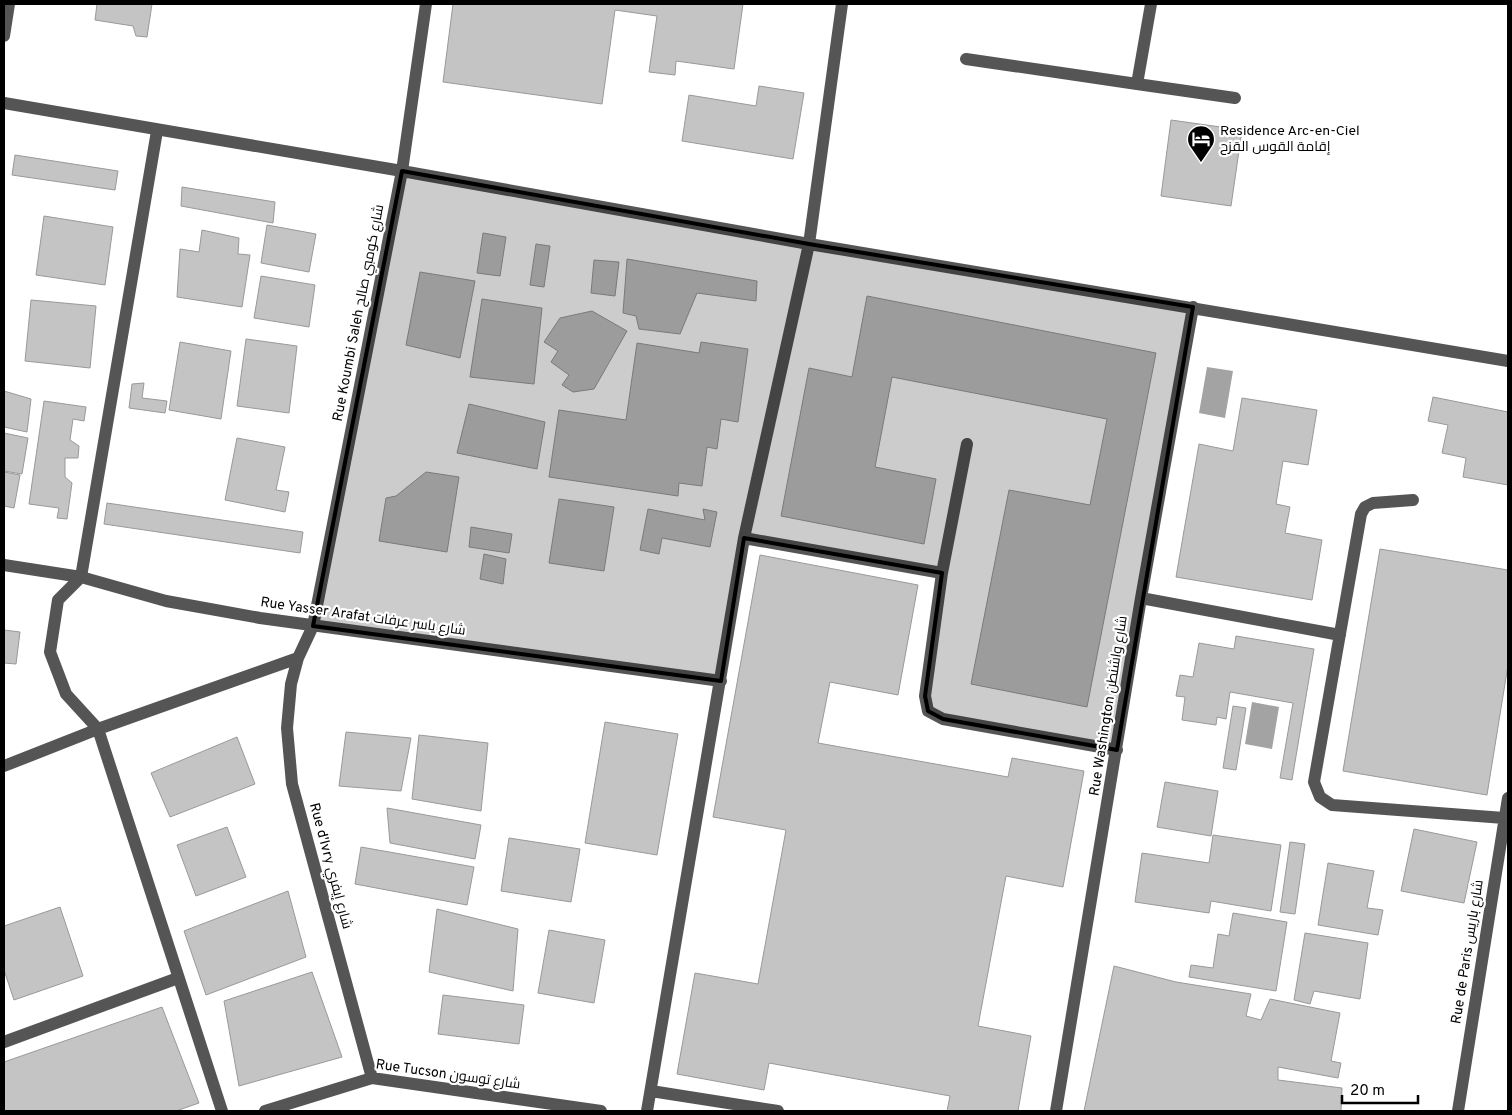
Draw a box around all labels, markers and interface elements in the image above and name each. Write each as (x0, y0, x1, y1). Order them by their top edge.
place label: Residence Arc-en-Ciel إقامة القوس القزح (1220, 123, 1360, 156)
hotel icon: Residence Arc-en-Ciel إقامة القوس القزح (1186, 124, 1216, 163)
street label: Rue Koumbi Saleh شارع كومبي صالح (330, 203, 390, 423)
street label: Rue Yasser Arafat شارع ياسر عرفات (259, 594, 467, 640)
street label: Rue Washington شارع واشنطن (1086, 615, 1132, 797)
street label: Rue d'Ivry شارع إيفري (303, 801, 355, 931)
street label: Rue de Paris شارع باريس (1448, 879, 1488, 1025)
street label: Rue Tucson شارع توسون (375, 1056, 521, 1094)
scale bar (1342, 1072, 1418, 1104)
text: 20 m (1350, 1082, 1385, 1101)

